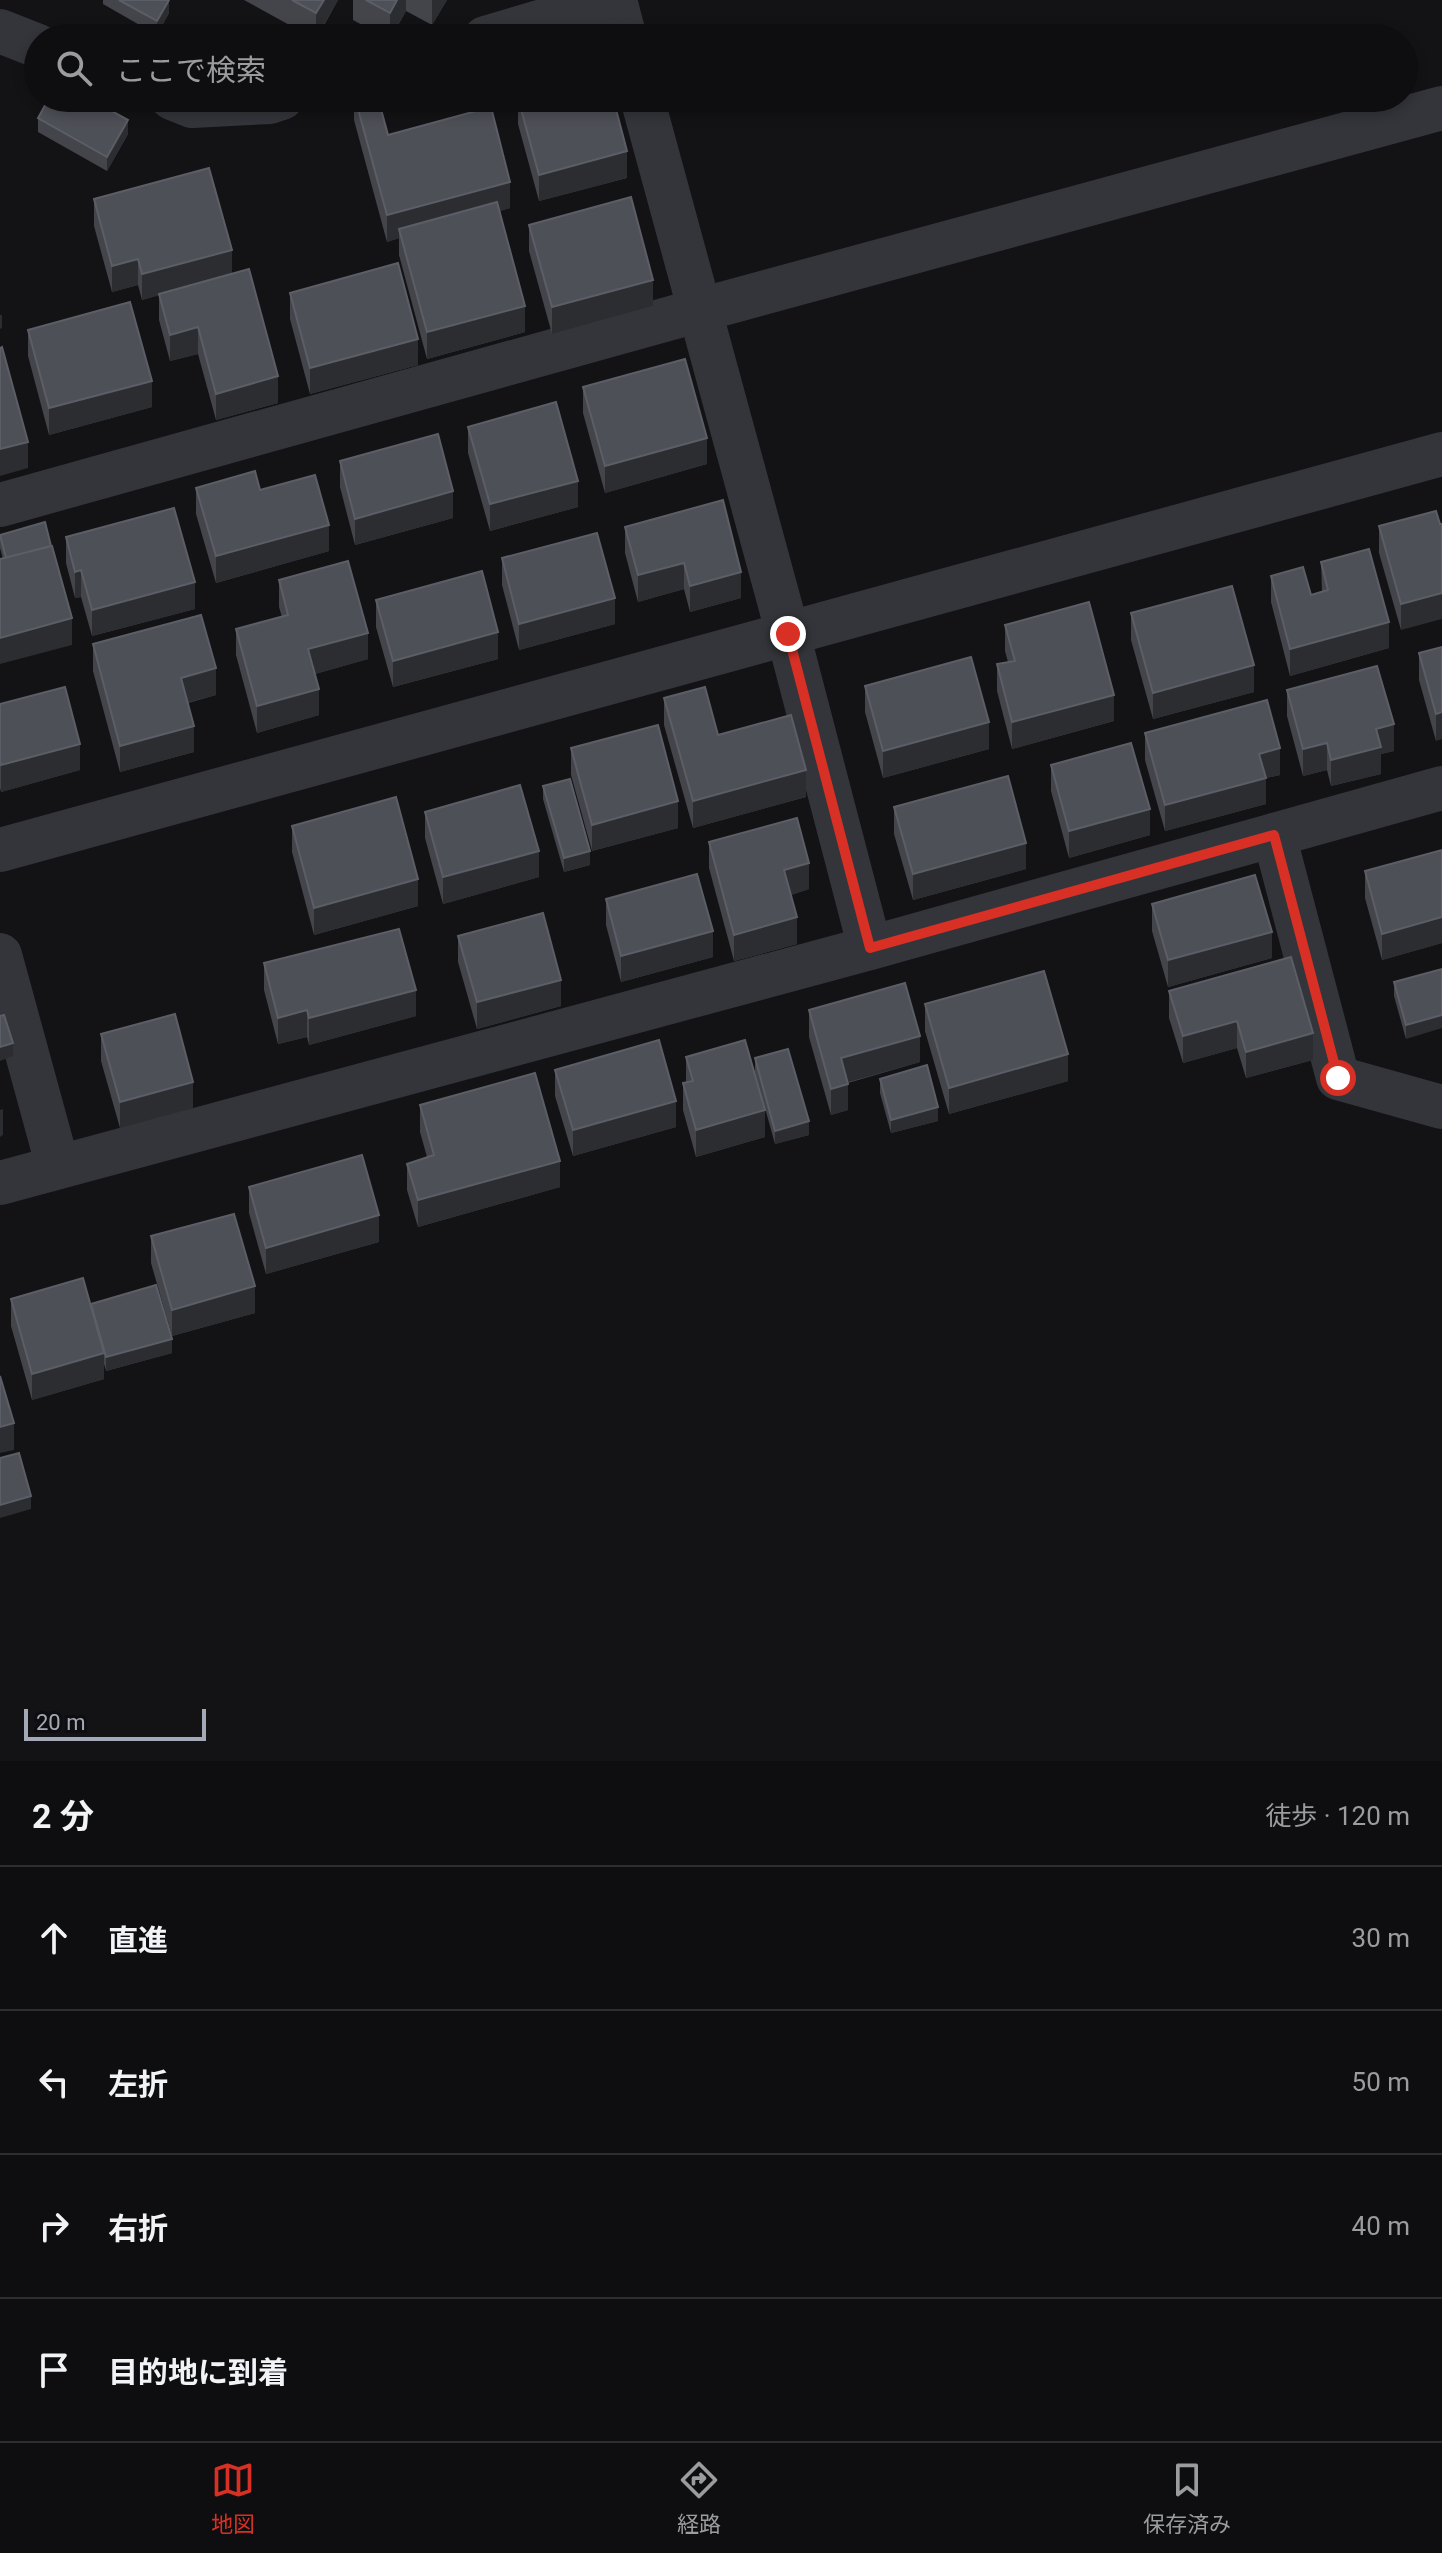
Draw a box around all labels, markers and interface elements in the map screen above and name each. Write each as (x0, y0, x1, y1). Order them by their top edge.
search box (24, 24, 1418, 112)
icon: search (52, 46, 96, 90)
text: ここで検索 (116, 53, 266, 88)
route end (770, 616, 806, 652)
route start (1320, 1060, 1356, 1096)
scale bar (24, 1705, 206, 1741)
text: 20 m (36, 1710, 85, 1735)
text: 2 分 (32, 1796, 94, 1836)
text: 徒歩 · 120 m (1265, 1801, 1410, 1831)
icon: ahead (32, 1916, 76, 1960)
text: 直進 (108, 1923, 168, 1958)
text: 30 m (1352, 1923, 1410, 1953)
icon: left (32, 2060, 76, 2104)
text: 左折 (108, 2067, 168, 2102)
text: 50 m (1352, 2067, 1410, 2097)
icon: right (32, 2204, 76, 2248)
text: 右折 (108, 2211, 168, 2246)
text: 40 m (1352, 2211, 1410, 2241)
icon: arrive (32, 2348, 76, 2392)
text: 目的地に到着 (108, 2355, 288, 2390)
tab: 地図 (211, 2458, 255, 2538)
tab: 経路 (677, 2458, 721, 2538)
tab: 保存済み (1143, 2458, 1231, 2538)

